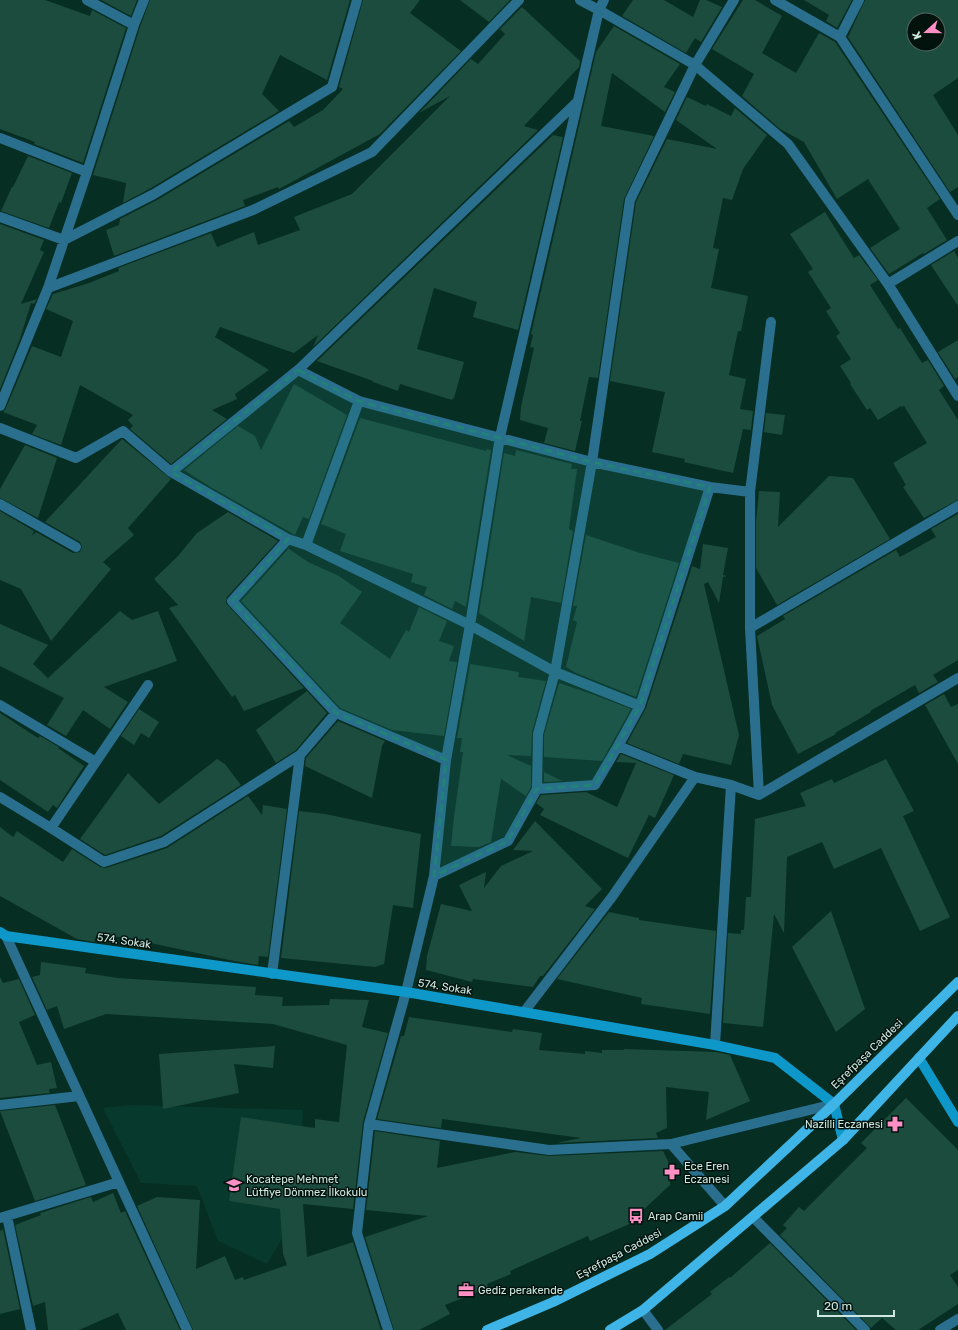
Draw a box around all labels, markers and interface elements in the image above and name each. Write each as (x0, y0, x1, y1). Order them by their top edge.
north arrow (906, 12, 946, 52)
text: K (910, 29, 925, 41)
street label: 574. Sokak (96, 931, 152, 951)
street label: 574. Sokak (417, 976, 473, 998)
street label: Eşrefpaşa Caddesi (828, 1016, 906, 1092)
pharmacy icon: Nazilli Eczanesi (886, 1115, 904, 1133)
place label: Nazilli Eczanesi (805, 1118, 883, 1131)
place label: Ece Eren Eczanesi (684, 1160, 729, 1186)
pharmacy icon: Ece Eren Eczanesi (663, 1163, 681, 1181)
place label: Kocatepe Mehmet Lütfiye Dönmez İlkokulu (246, 1173, 367, 1199)
school or university icon: Kocatepe Mehmet Lütfiye Dönmez İlkokulu (225, 1176, 243, 1194)
bus stop icon: Arap Camii (627, 1207, 645, 1225)
place label: Arap Camii (648, 1210, 703, 1223)
street label: Eşrefpaşa Caddesi (574, 1226, 664, 1282)
office icon: Gediz perakende (457, 1281, 475, 1299)
place label: Gediz perakende (478, 1284, 563, 1297)
scale bar (818, 1292, 894, 1318)
text: 20 m (824, 1299, 852, 1313)

